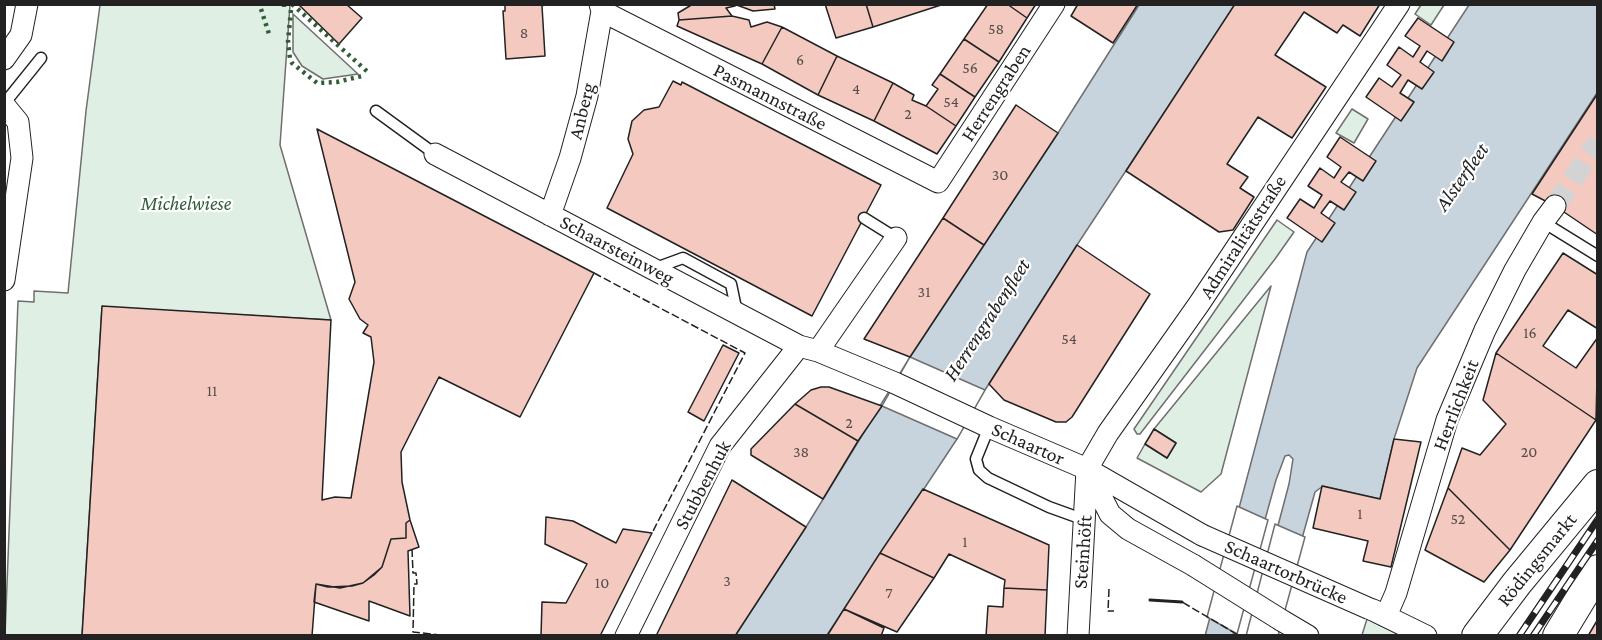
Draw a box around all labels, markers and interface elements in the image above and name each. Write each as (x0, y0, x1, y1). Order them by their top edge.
house number: 58 (988, 19, 1004, 39)
house number: 8 (520, 23, 528, 43)
street label: Herrengraben (956, 40, 1036, 146)
house number: 6 (796, 50, 804, 70)
street label: Pasmannstraße (709, 58, 831, 136)
house number: 56 (962, 58, 978, 78)
house number: 4 (852, 79, 860, 99)
street label: Anberg (563, 80, 601, 142)
house number: 54 (943, 92, 959, 112)
house number: 2 (904, 104, 912, 124)
water label: Alsterfleet (1430, 138, 1494, 216)
house number: 30 (992, 165, 1008, 185)
street label: Admiralitätstraße (1194, 171, 1292, 303)
park label: Michelwiese (141, 192, 231, 216)
street label: Schaarsteinweg (556, 210, 678, 290)
water label: Herrengrabenfleet (938, 254, 1036, 386)
house number: 31 (918, 282, 930, 302)
house number: 16 (1523, 323, 1537, 343)
house number: 54 (1061, 329, 1077, 349)
street label: Herrlichkeit (1428, 356, 1484, 454)
house number: 11 (207, 381, 217, 401)
house number: 2 (845, 413, 853, 433)
street label: Schaartor (988, 417, 1068, 471)
street label: Stubbenhuk (670, 436, 736, 534)
house number: 38 (793, 442, 809, 462)
house number: 20 (1521, 442, 1537, 462)
house number: 1 (1357, 504, 1363, 524)
street label: Rödingsmarkt (1492, 508, 1582, 612)
house number: 52 (1451, 509, 1465, 529)
street label: Steinhöft (1068, 514, 1098, 590)
house number: 1 (962, 532, 968, 552)
street label: Schaartorbrücke (1221, 534, 1351, 610)
house number: 3 (723, 571, 731, 591)
house number: 10 (595, 573, 609, 593)
house number: 7 (885, 583, 893, 603)

